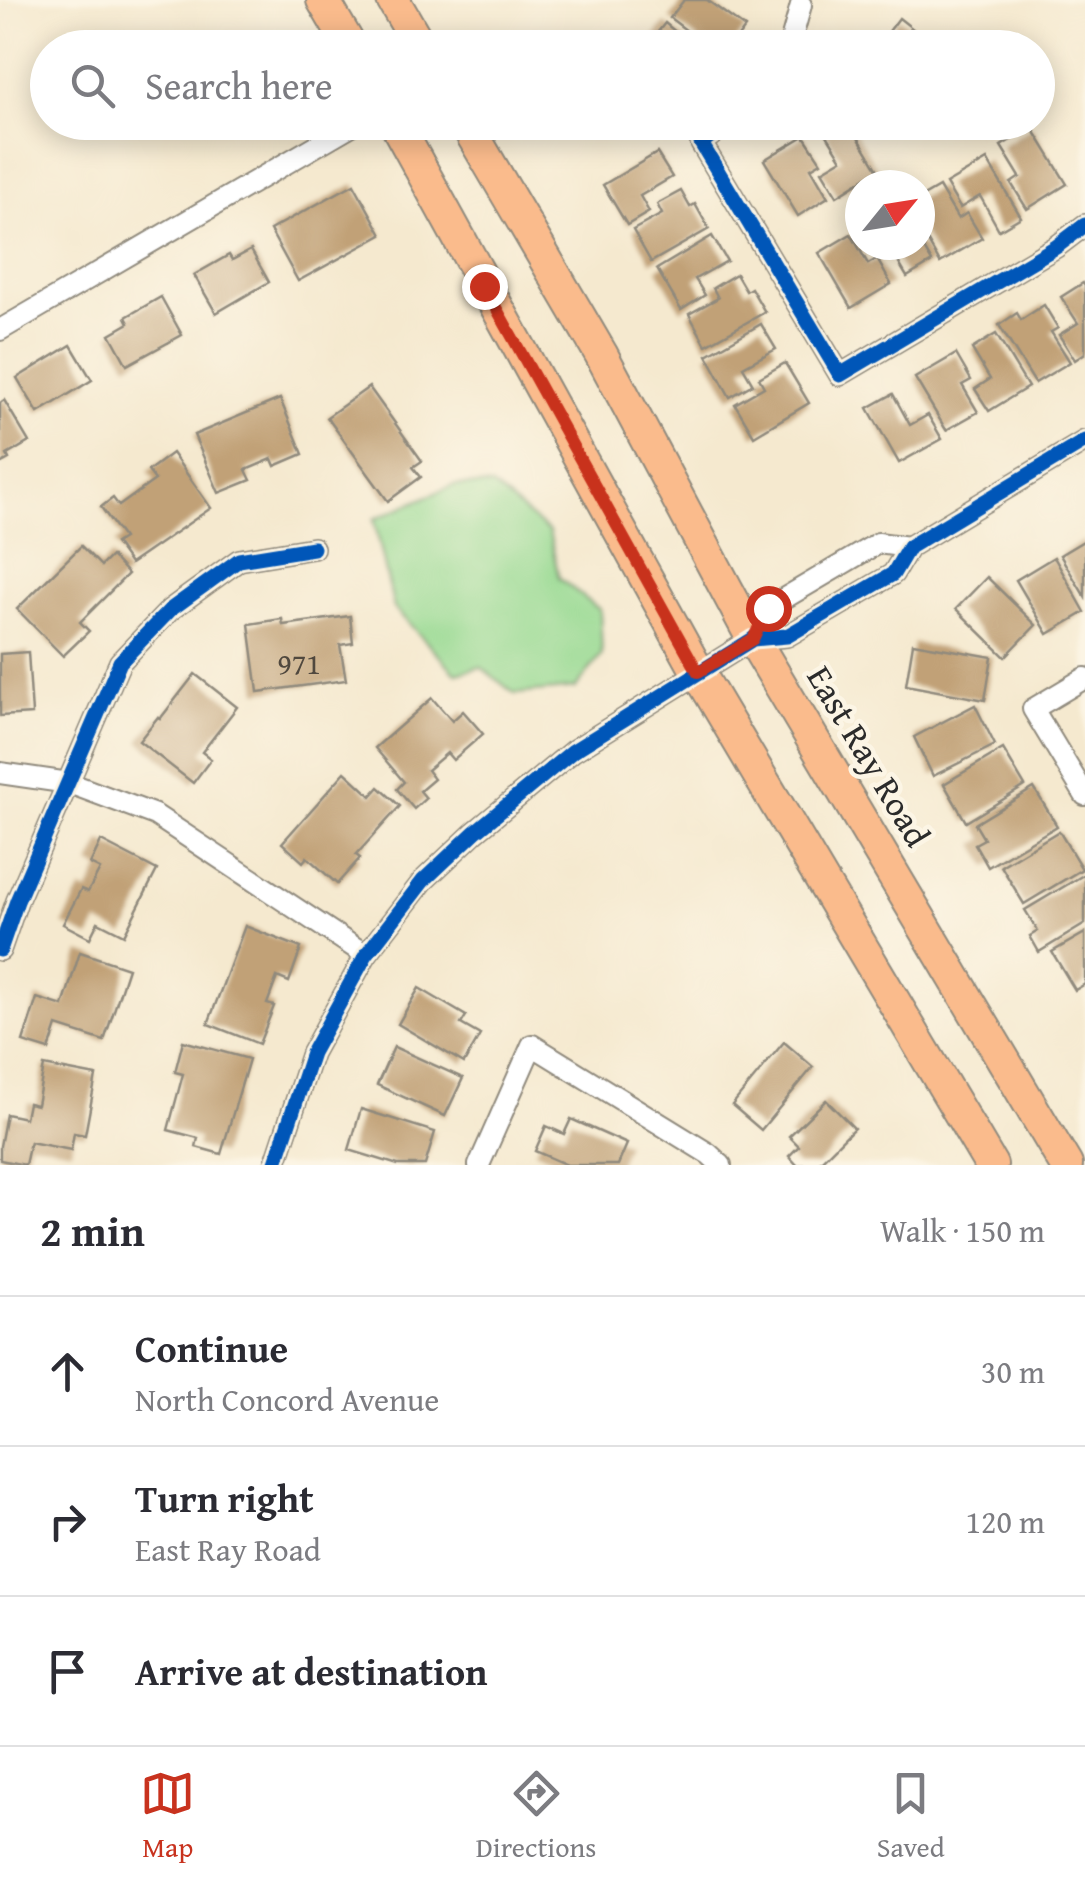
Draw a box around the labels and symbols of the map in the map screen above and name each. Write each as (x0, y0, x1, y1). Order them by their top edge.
north arrow (845, 170, 935, 260)
route end (462, 264, 508, 310)
route start (746, 586, 792, 632)
house number: 971 (277, 641, 321, 685)
street label: East Ray Road (795, 656, 943, 857)

